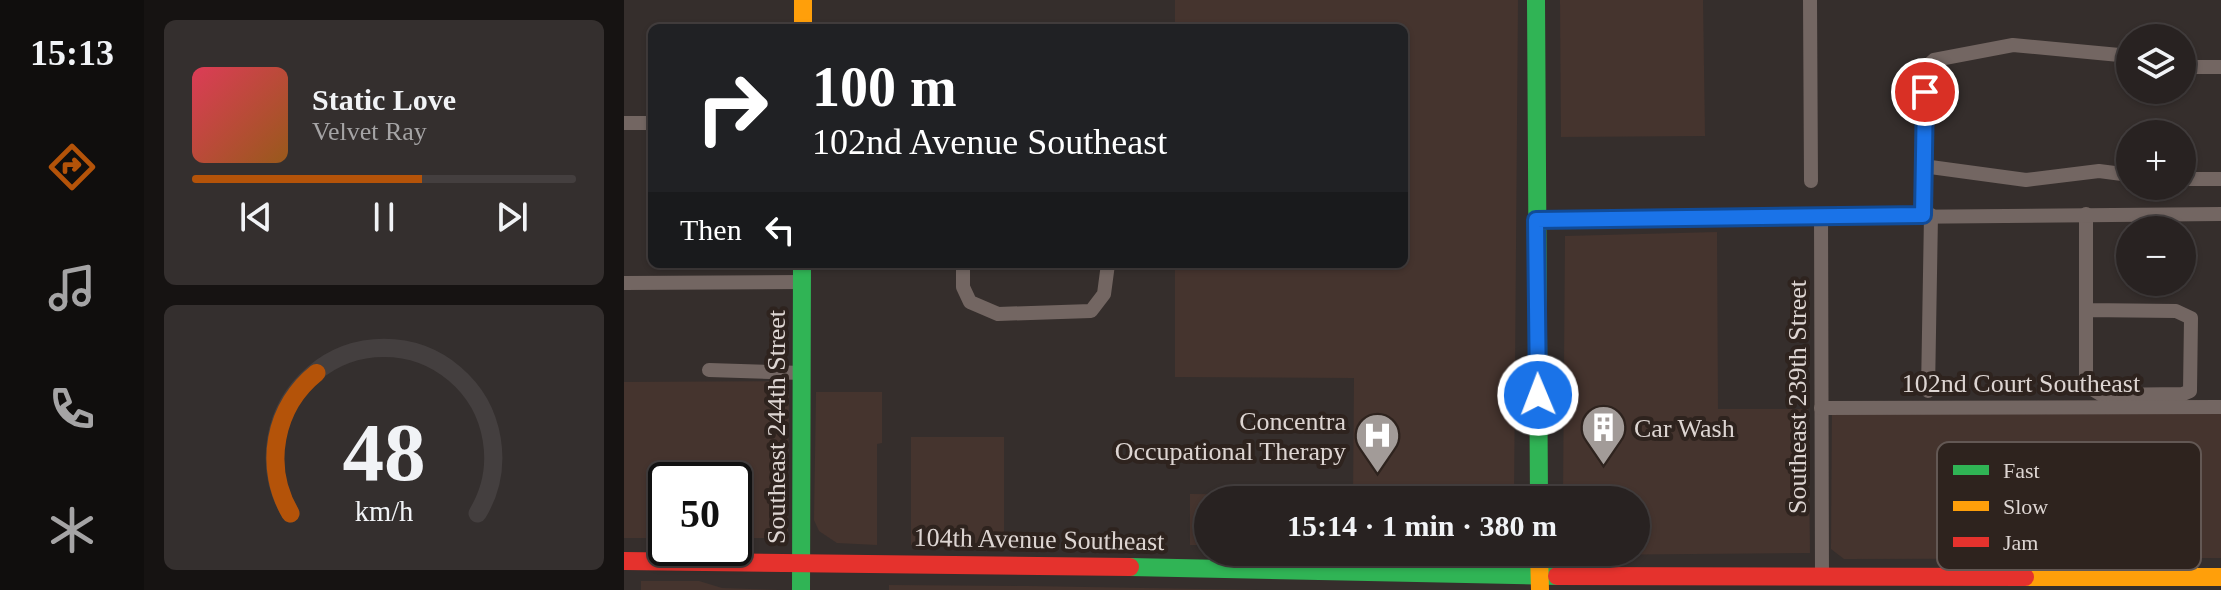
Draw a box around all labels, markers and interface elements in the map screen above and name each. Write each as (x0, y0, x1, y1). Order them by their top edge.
map controls (2116, 24, 2196, 296)
button: layers (2116, 24, 2196, 104)
text: 15:13 (30, 33, 114, 73)
icon: right (680, 56, 784, 160)
text: 100 m (812, 56, 957, 118)
pin (1891, 58, 1959, 126)
icon: arrive (1903, 70, 1947, 114)
text: Static Love (312, 83, 456, 116)
text: Velvet Ray (312, 117, 427, 146)
button: + (2116, 120, 2196, 200)
text: 102nd Avenue Southeast (812, 122, 1167, 162)
icon: directions (44, 139, 100, 195)
icon: previous (234, 195, 278, 239)
icon: pause (362, 195, 406, 239)
icon: next (490, 195, 534, 239)
icon: left (758, 208, 802, 252)
text: Then (680, 213, 742, 246)
button: − (2116, 216, 2196, 296)
icon: music (44, 260, 100, 316)
street label: Southeast 239th Street (1783, 279, 1812, 514)
street label: Southeast 244th Street (762, 309, 791, 544)
position arrow (1496, 353, 1580, 437)
street label: 102nd Court Southeast (1902, 369, 2141, 398)
icon: phone (44, 381, 100, 437)
building icon: Car Wash (1579, 404, 1627, 467)
text: 48 (342, 405, 426, 497)
place label: Concentra Occupational Therapy (1115, 407, 1346, 466)
hospital icon: Concentra Occupational Therapy (1353, 412, 1401, 475)
place label: Car Wash (1634, 414, 1735, 443)
legend (1937, 442, 2201, 570)
text: Fast (2003, 458, 2040, 483)
speed limit sign: 50 (648, 462, 752, 566)
text: Slow (2003, 494, 2048, 519)
text: km/h (355, 496, 413, 527)
icon: climate (44, 502, 100, 558)
text: 15:14 · 1 min · 380 m (1287, 509, 1557, 542)
street label: 104th Avenue Southeast (913, 523, 1165, 556)
text: Jam (2003, 530, 2038, 555)

